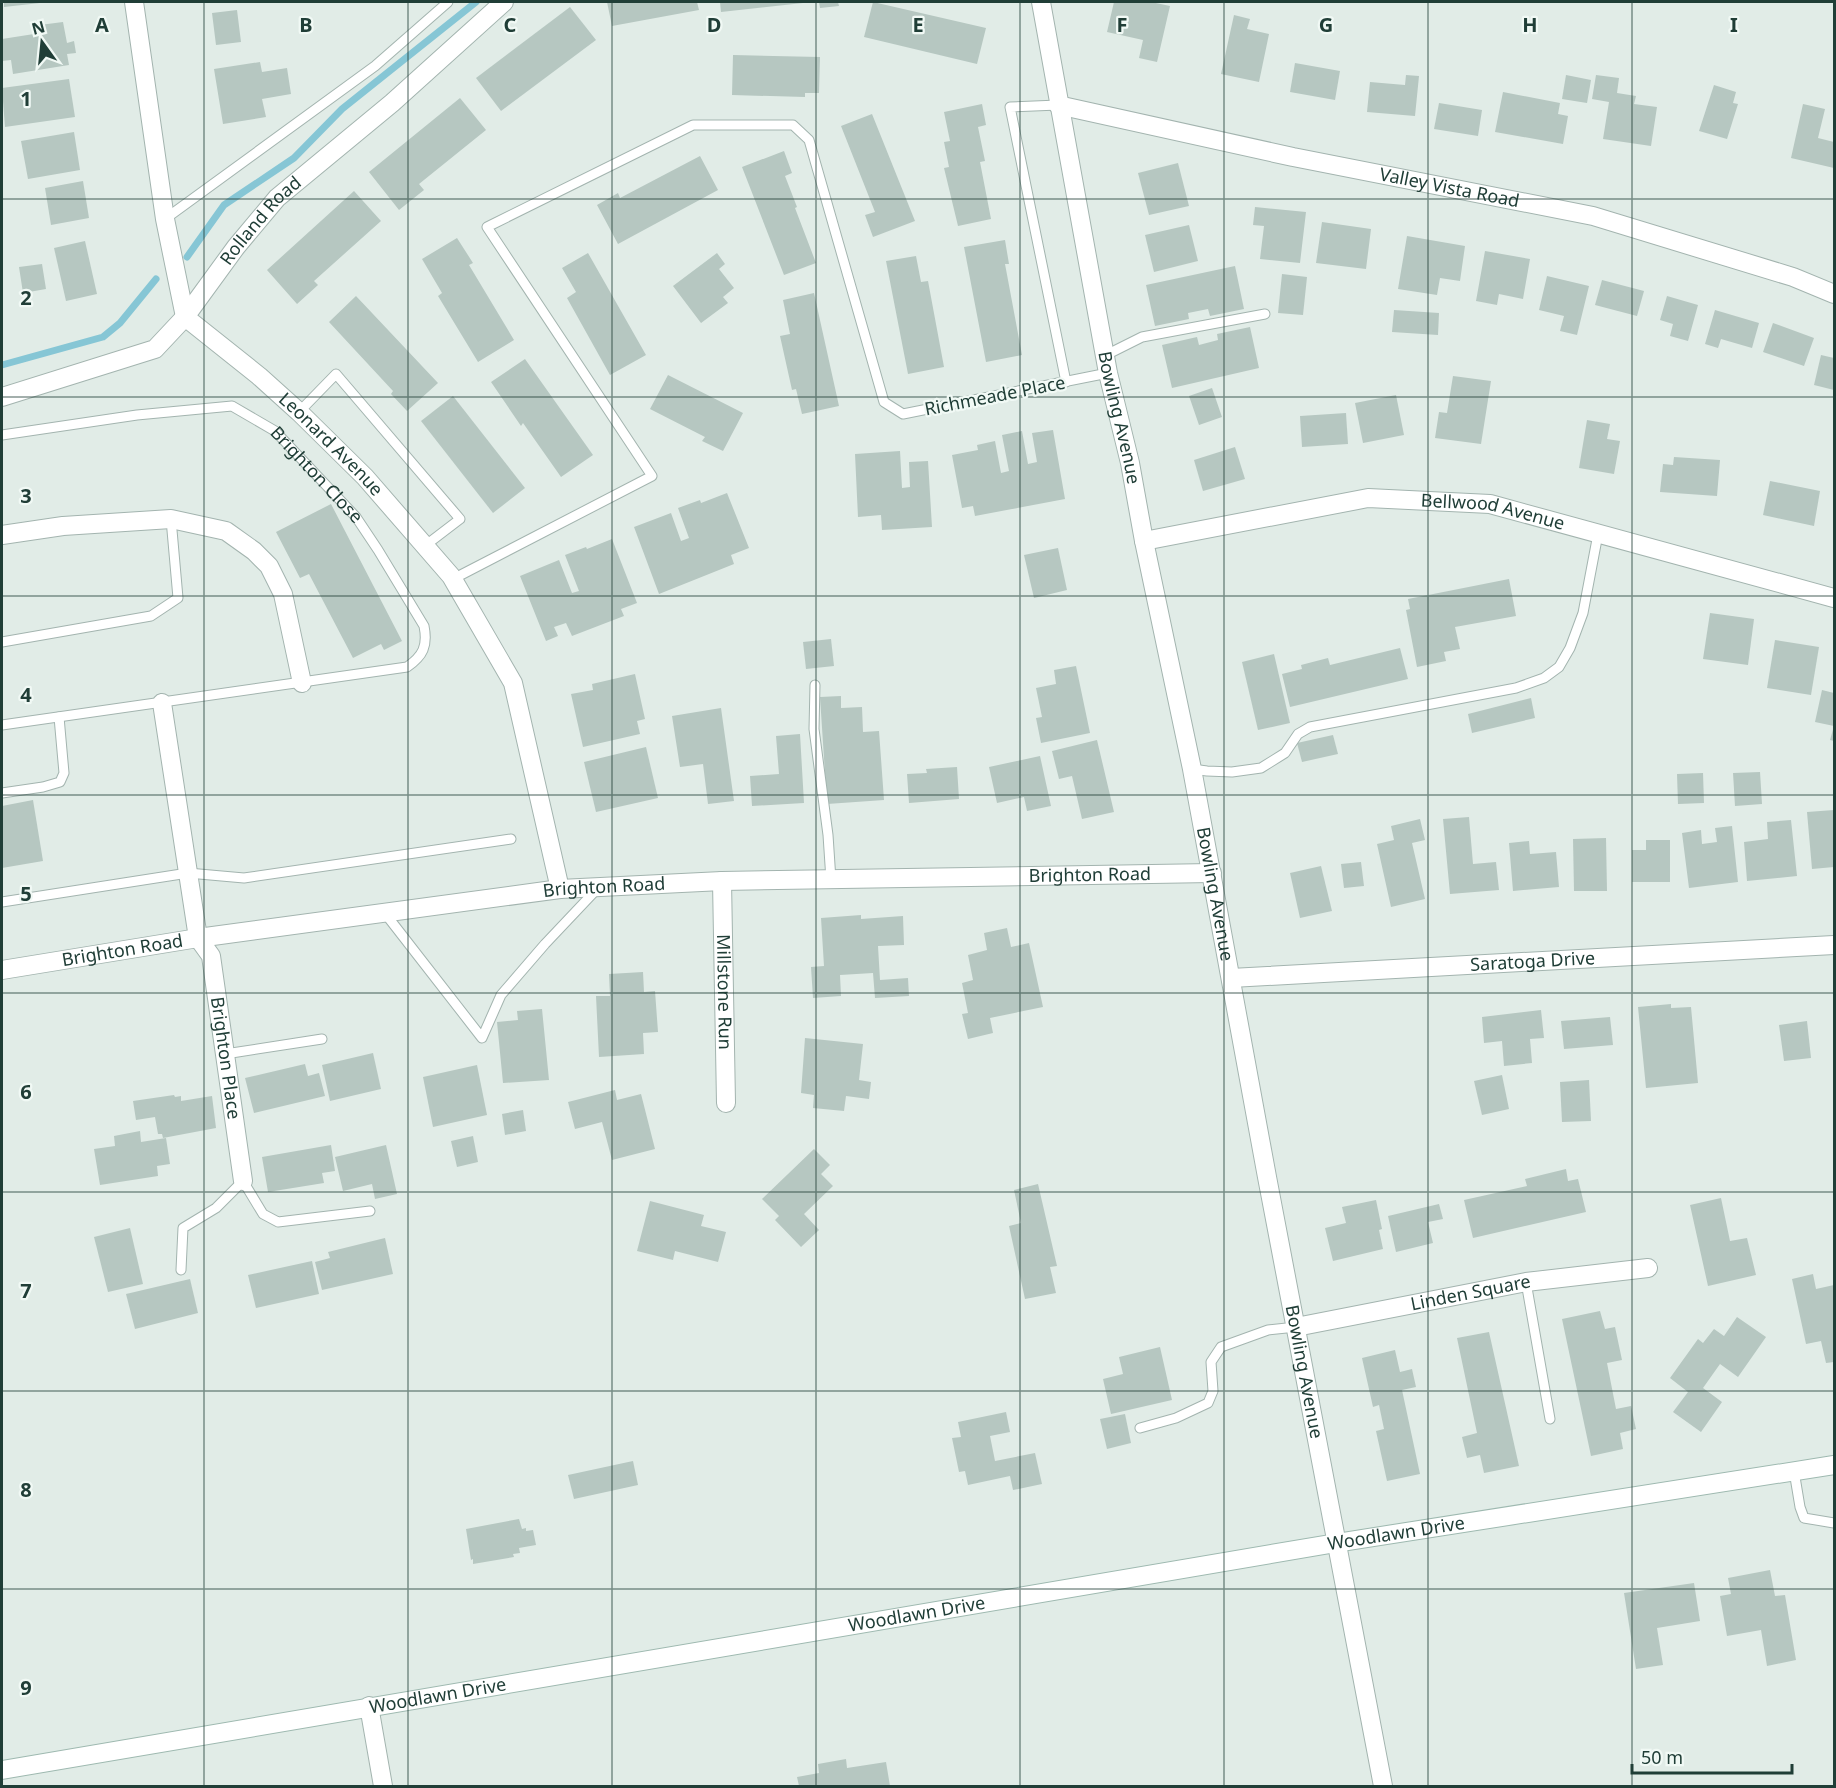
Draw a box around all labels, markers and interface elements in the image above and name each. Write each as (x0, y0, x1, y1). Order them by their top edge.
text: A (95, 11, 109, 38)
text: B (299, 11, 313, 38)
text: C (504, 11, 517, 38)
text: D (707, 11, 721, 38)
text: E (912, 11, 924, 38)
text: F (1117, 11, 1127, 38)
text: G (1319, 11, 1333, 38)
text: H (1522, 11, 1538, 38)
text: I (1730, 11, 1738, 38)
north arrow (12, 12, 72, 72)
text: N (29, 15, 47, 40)
text: 1 (20, 85, 32, 112)
street label: Valley Vista Road (1377, 161, 1522, 212)
street label: Rolland Road (214, 170, 306, 269)
text: 2 (20, 284, 32, 311)
street label: Bowling Avenue (1093, 349, 1147, 486)
street label: Richmeade Place (922, 370, 1067, 420)
street label: Leonard Avenue (274, 387, 389, 501)
street label: Brighton Close (266, 421, 369, 528)
text: 3 (20, 482, 32, 509)
street label: Bellwood Avenue (1420, 488, 1568, 535)
text: 4 (20, 681, 32, 708)
street label: Bowling Avenue (1192, 825, 1240, 963)
street label: Brighton Road (1028, 861, 1151, 887)
street label: Brighton Road (541, 871, 666, 902)
text: 5 (20, 880, 32, 907)
street label: Brighton Road (60, 928, 185, 971)
street label: Millstone Run (712, 934, 738, 1050)
street label: Saratoga Drive (1469, 945, 1596, 976)
street label: Brighton Place (206, 995, 247, 1121)
text: 6 (20, 1078, 32, 1105)
street label: Linden Square (1408, 1268, 1533, 1315)
text: 7 (20, 1277, 32, 1304)
street label: Bowling Avenue (1281, 1303, 1330, 1441)
text: 8 (20, 1476, 32, 1503)
street label: Woodlawn Drive (1325, 1510, 1466, 1555)
street label: Woodlawn Drive (846, 1590, 987, 1637)
street label: Woodlawn Drive (367, 1671, 508, 1718)
text: 9 (20, 1674, 32, 1701)
scale bar (1632, 1737, 1792, 1775)
text: 50 m (1641, 1745, 1683, 1769)

